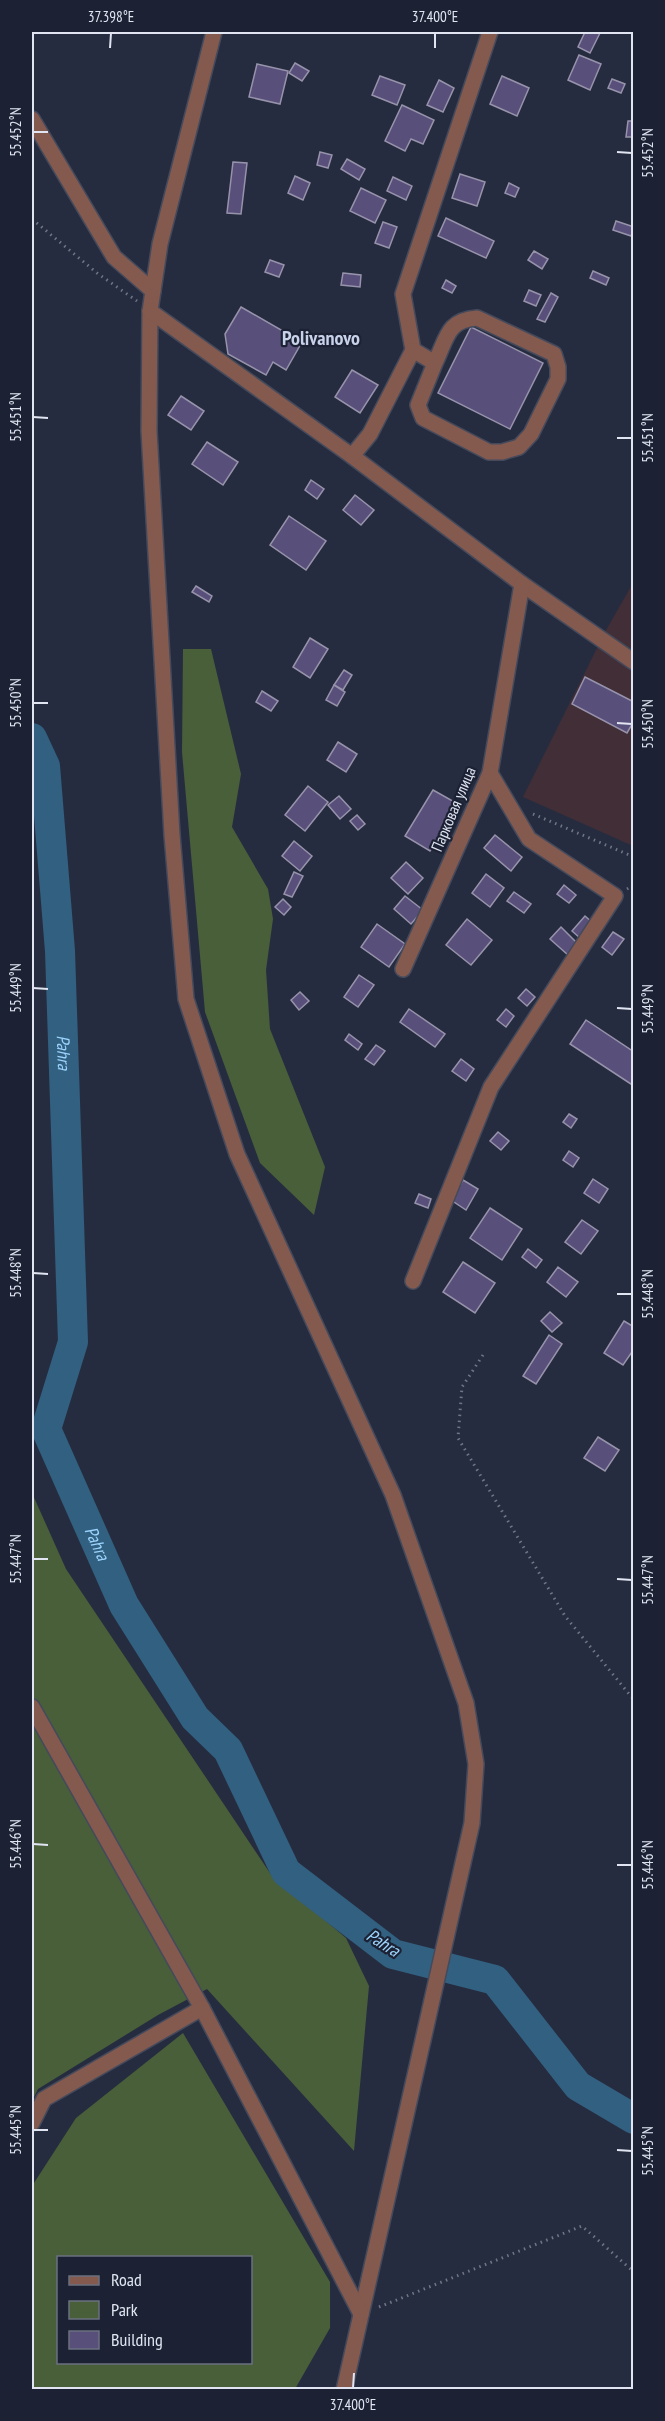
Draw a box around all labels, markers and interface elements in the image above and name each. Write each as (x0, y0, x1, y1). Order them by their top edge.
text: 37.398°E (88, 7, 134, 26)
text: 37.400°E (412, 7, 458, 26)
text: 55.452°N (6, 107, 25, 157)
text: 55.452°N (638, 128, 657, 178)
district label: Polivanovo (282, 325, 360, 351)
text: 55.451°N (6, 392, 25, 442)
text: 55.451°N (638, 413, 657, 463)
text: 55.450°N (6, 678, 25, 728)
text: 55.450°N (638, 699, 657, 749)
street label: Парковая улица (426, 764, 480, 854)
text: 55.449°N (6, 963, 25, 1013)
text: 55.449°N (638, 984, 657, 1034)
water label: Pahra (52, 1035, 76, 1071)
text: 55.448°N (6, 1248, 25, 1298)
text: 55.448°N (638, 1269, 657, 1319)
water label: Pahra (80, 1523, 115, 1565)
text: 55.447°N (6, 1534, 25, 1584)
text: 55.447°N (638, 1555, 657, 1605)
text: 55.446°N (6, 1819, 25, 1869)
text: 55.446°N (638, 1840, 657, 1890)
water label: Pahra (362, 1924, 405, 1962)
text: 55.445°N (6, 2105, 25, 2155)
text: 55.445°N (638, 2126, 657, 2176)
legend (57, 2256, 252, 2364)
text: Road (111, 2268, 142, 2291)
text: Park (111, 2298, 138, 2321)
text: Building (111, 2328, 163, 2351)
text: 37.400°E (330, 2395, 376, 2414)

